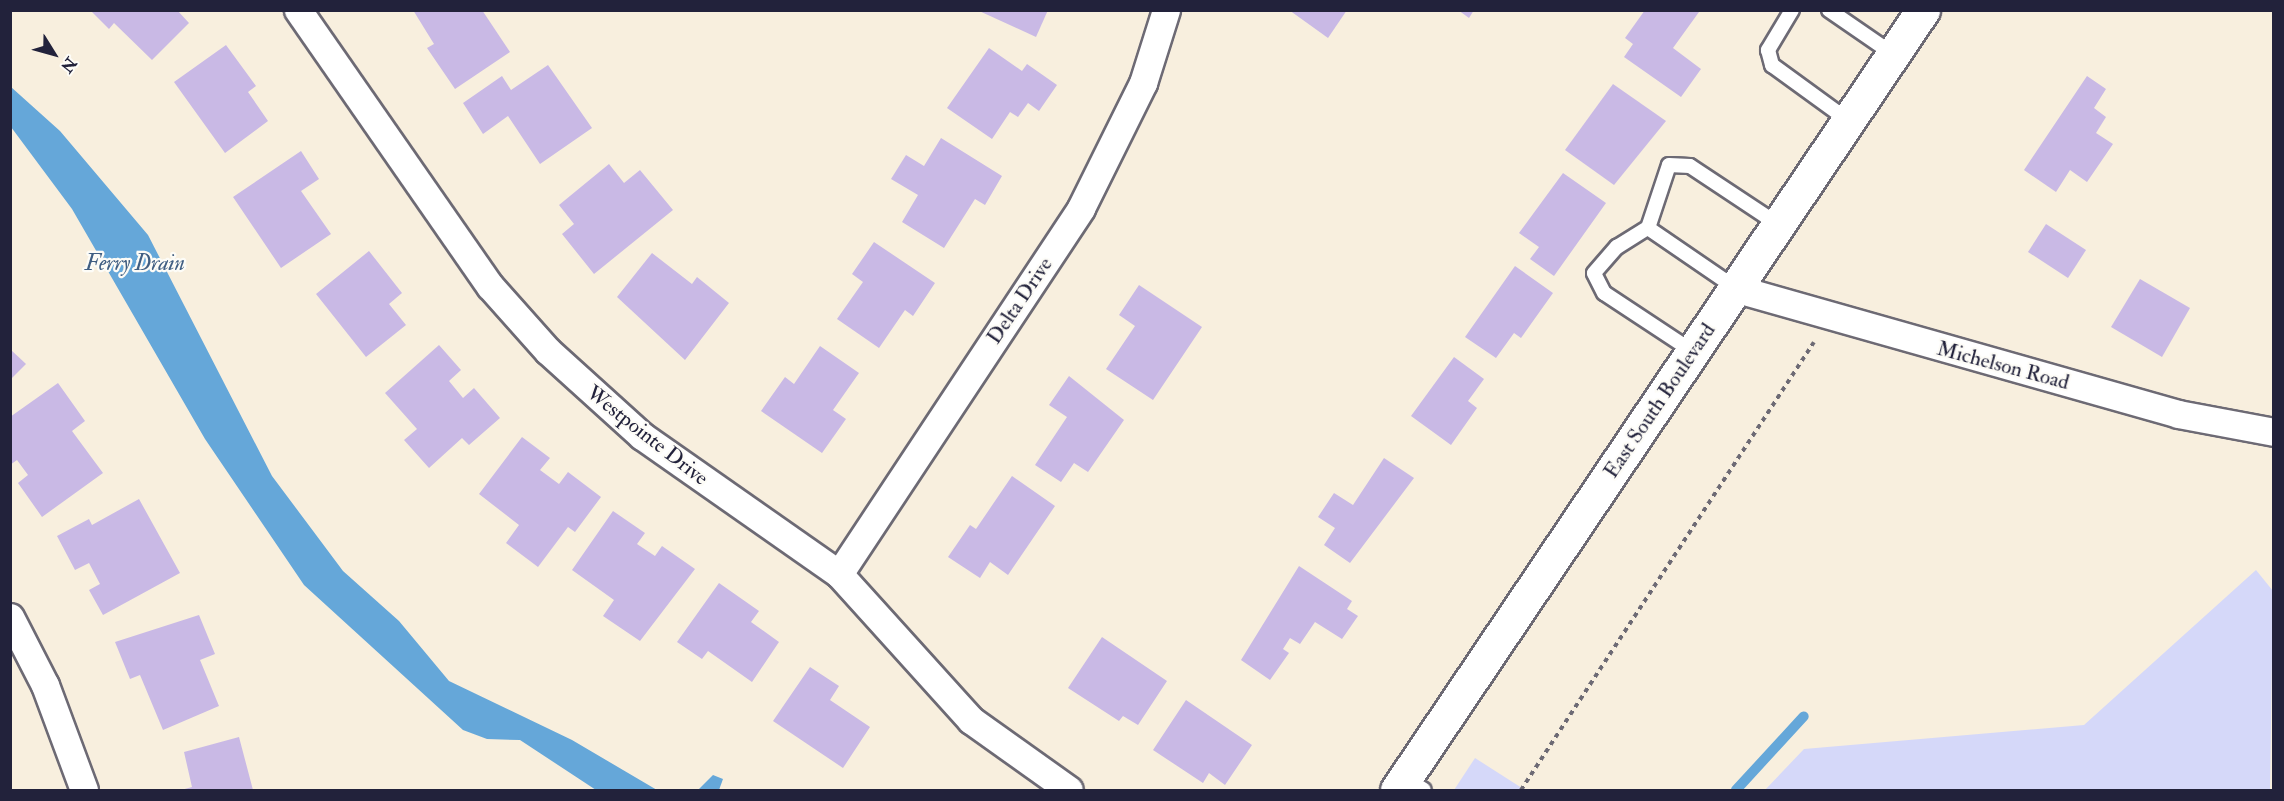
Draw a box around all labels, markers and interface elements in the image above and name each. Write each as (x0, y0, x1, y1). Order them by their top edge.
north arrow (24, 24, 84, 84)
text: N (56, 53, 81, 77)
water label: Ferry Drain (85, 251, 185, 277)
street label: Delta Drive (982, 253, 1058, 349)
street label: East South Boulevard (1599, 319, 1721, 483)
street label: Michelson Road (1934, 336, 2072, 396)
street label: Westpointe Drive (581, 381, 713, 491)

